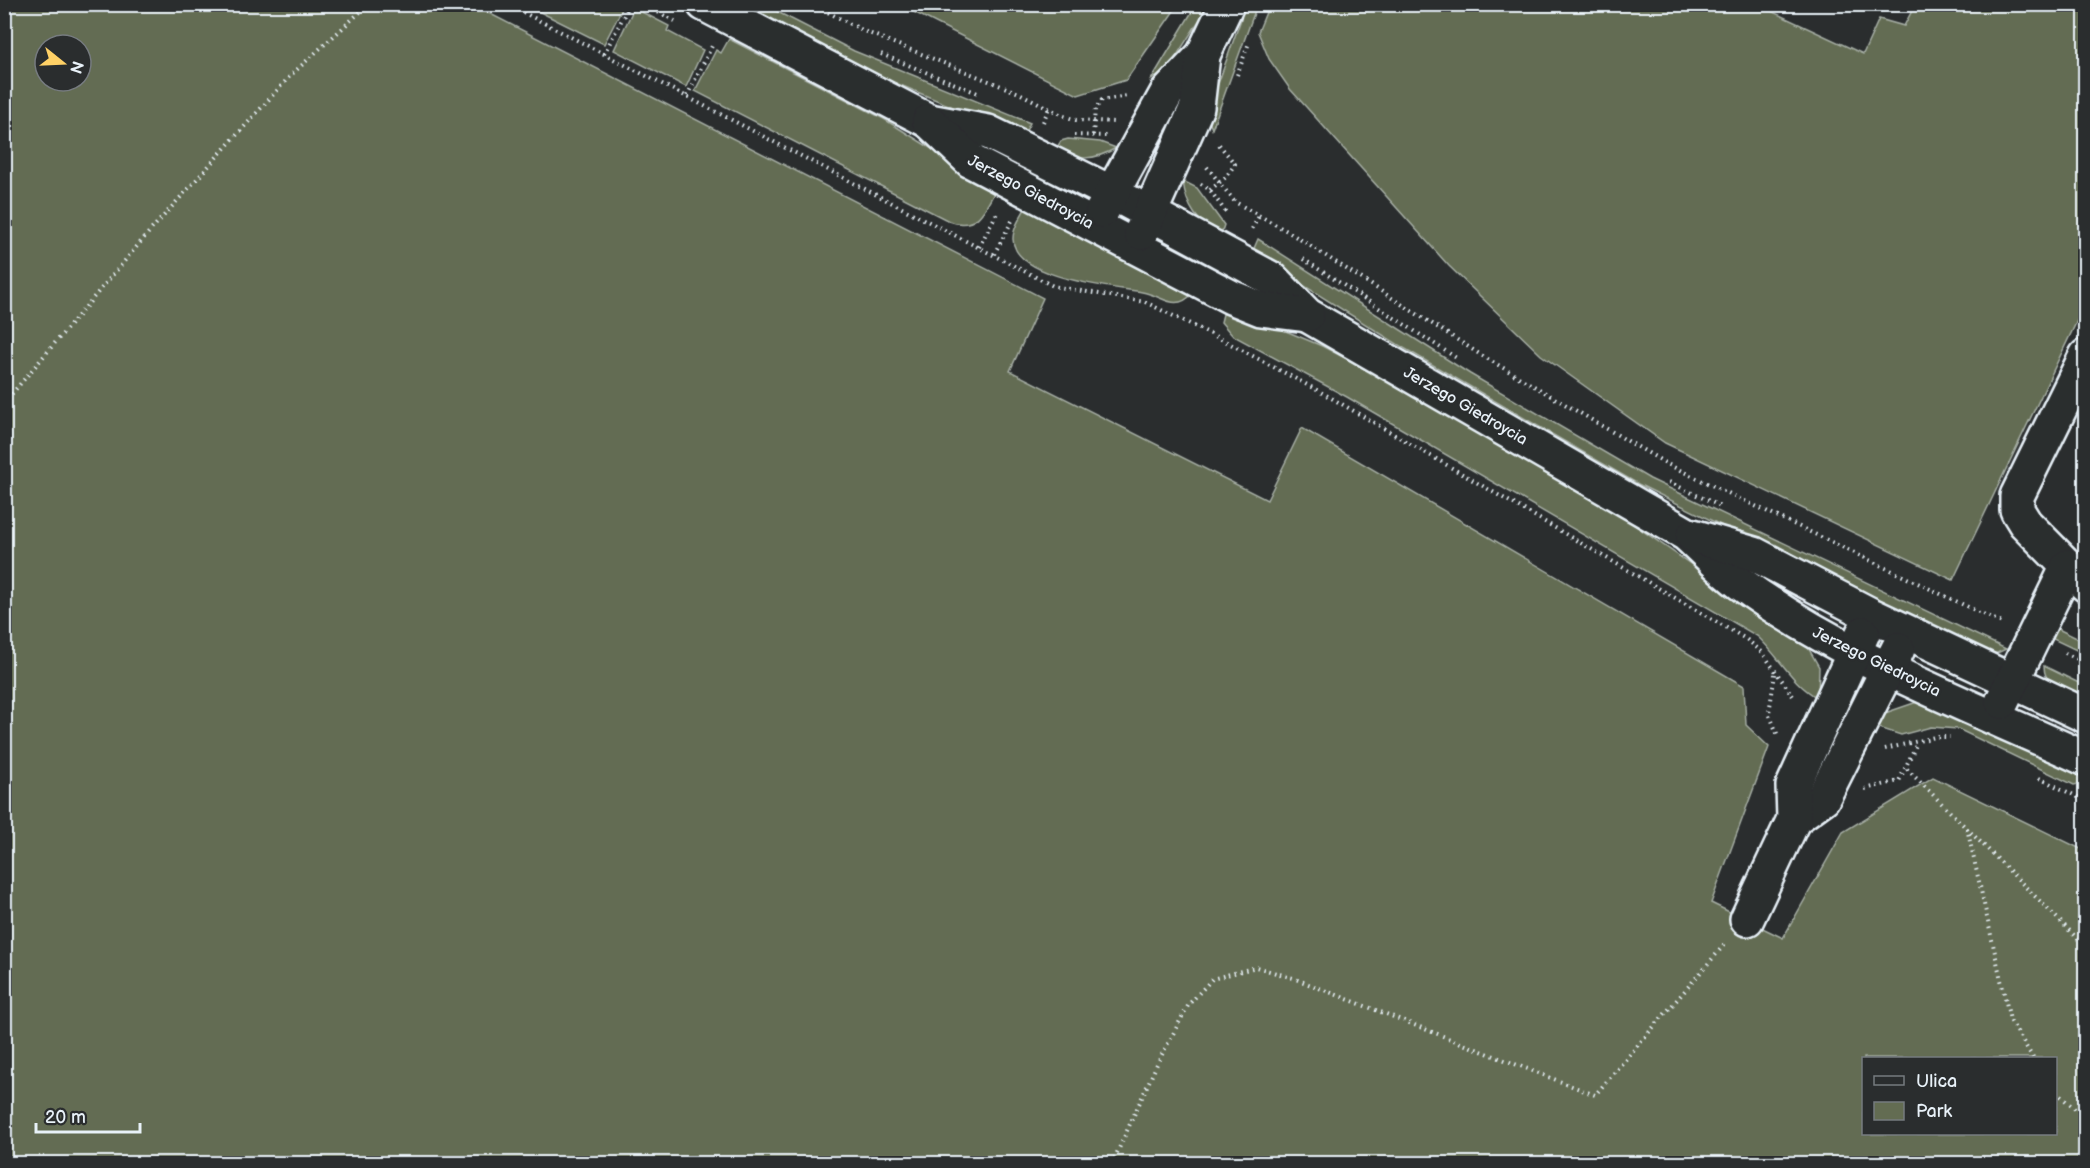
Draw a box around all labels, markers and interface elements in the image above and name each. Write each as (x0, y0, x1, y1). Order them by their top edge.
north arrow (33, 33, 93, 93)
text: N (65, 59, 87, 76)
street label: Jerzego Giedroycia (964, 151, 1097, 234)
street label: Jerzego Giedroycia (1400, 363, 1531, 450)
street label: Jerzego Giedroycia (1809, 623, 1943, 702)
legend (1862, 1057, 2057, 1135)
text: Ulica (1916, 1071, 1957, 1092)
scale bar (36, 1096, 140, 1134)
text: Park (1916, 1101, 1952, 1122)
text: 20 m (45, 1107, 86, 1128)

